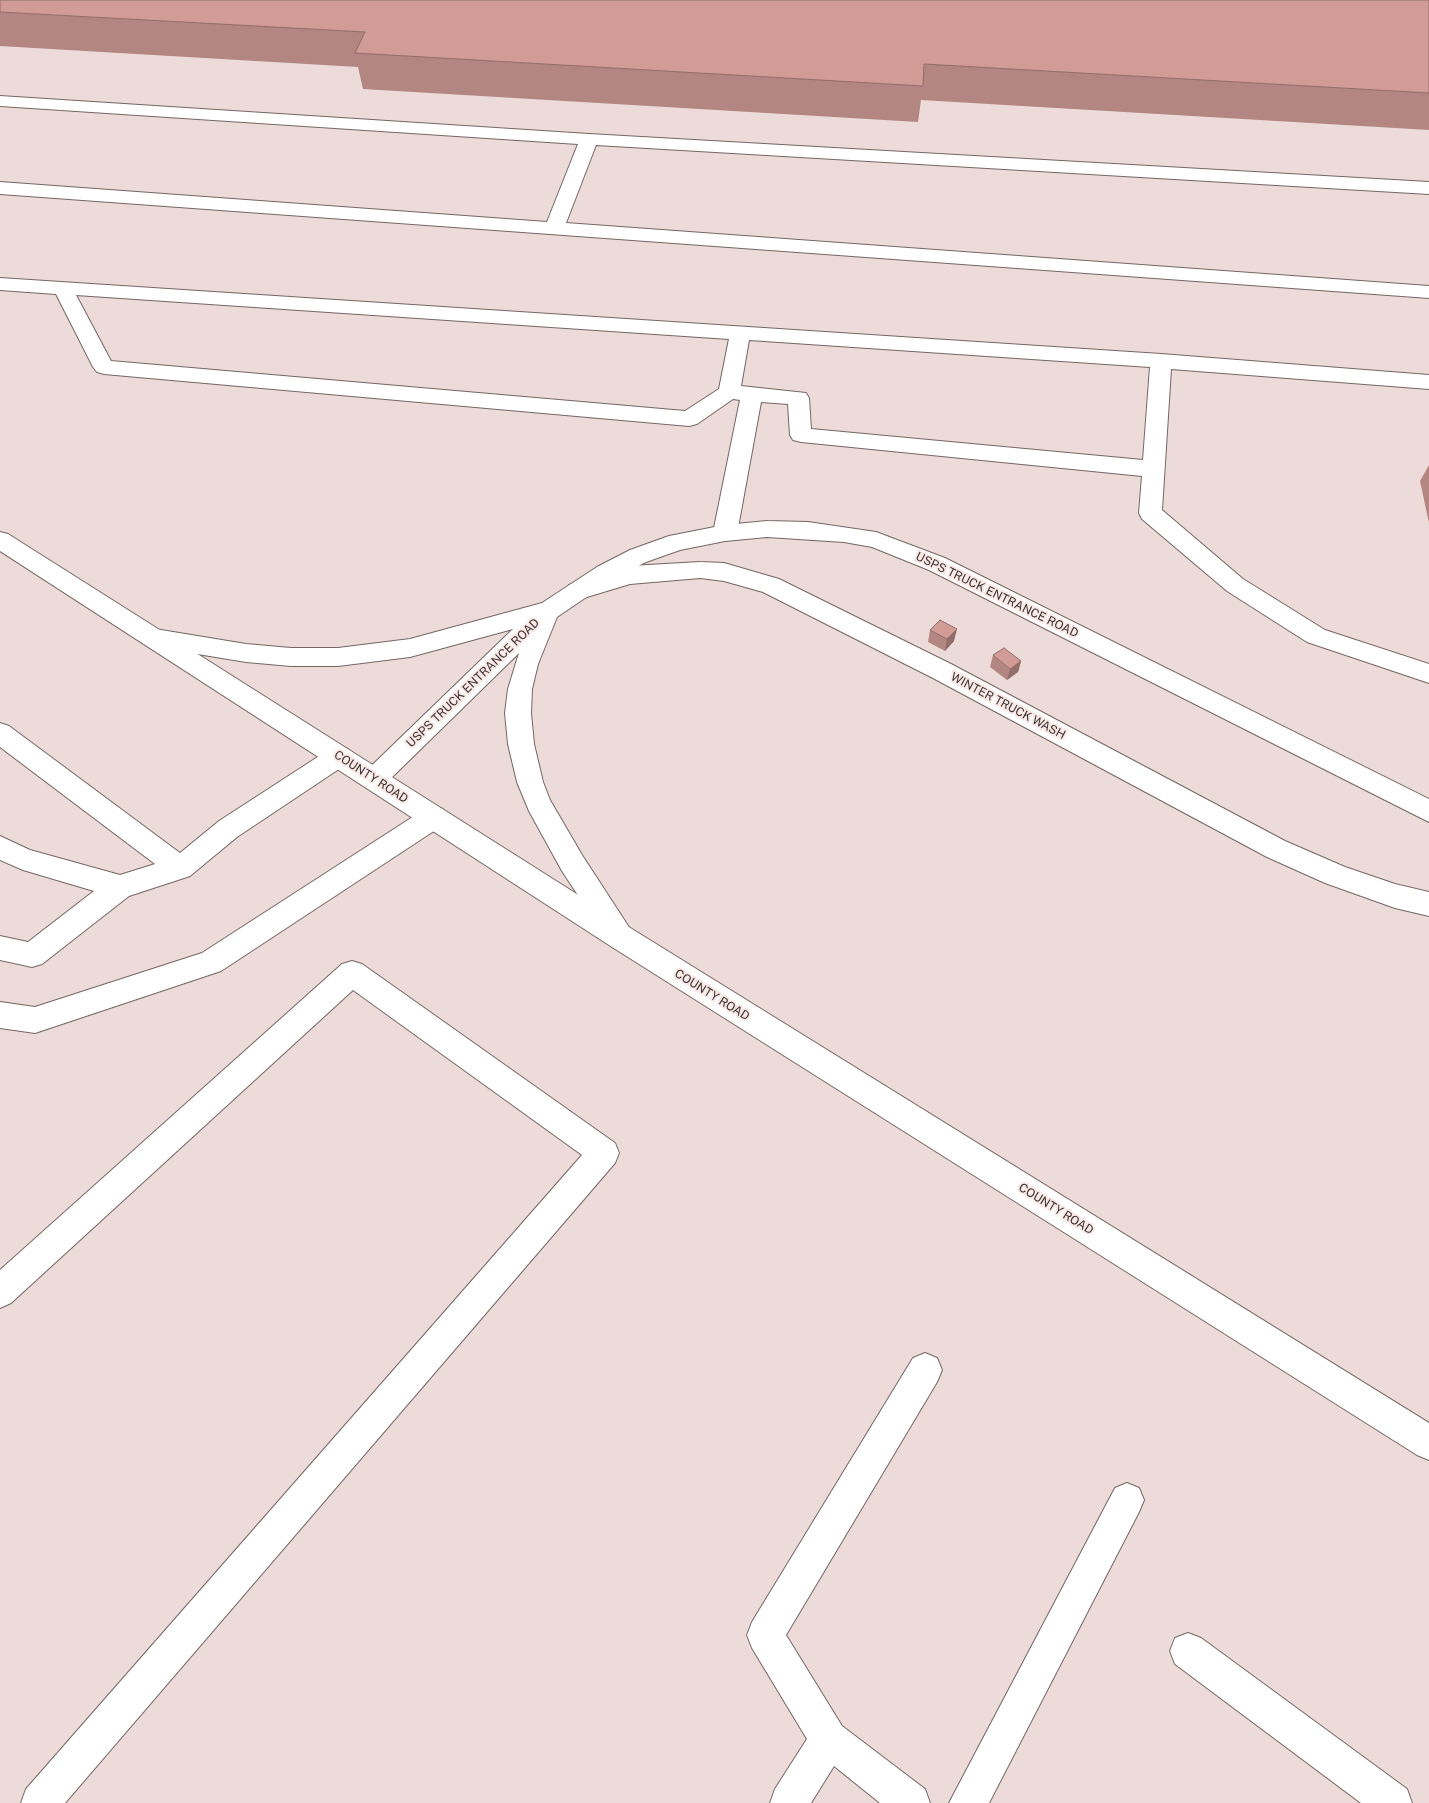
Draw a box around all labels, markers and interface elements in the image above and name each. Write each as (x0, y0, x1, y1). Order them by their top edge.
street label: USPS TRUCK ENTRANCE ROAD (913, 549, 1081, 641)
street label: USPS TRUCK ENTRANCE ROAD (404, 616, 542, 750)
street label: WINTER TRUCK WASH (948, 670, 1068, 742)
street label: COUNTY ROAD (331, 748, 411, 806)
street label: COUNTY ROAD (672, 966, 752, 1024)
street label: COUNTY ROAD (1016, 1180, 1096, 1238)

